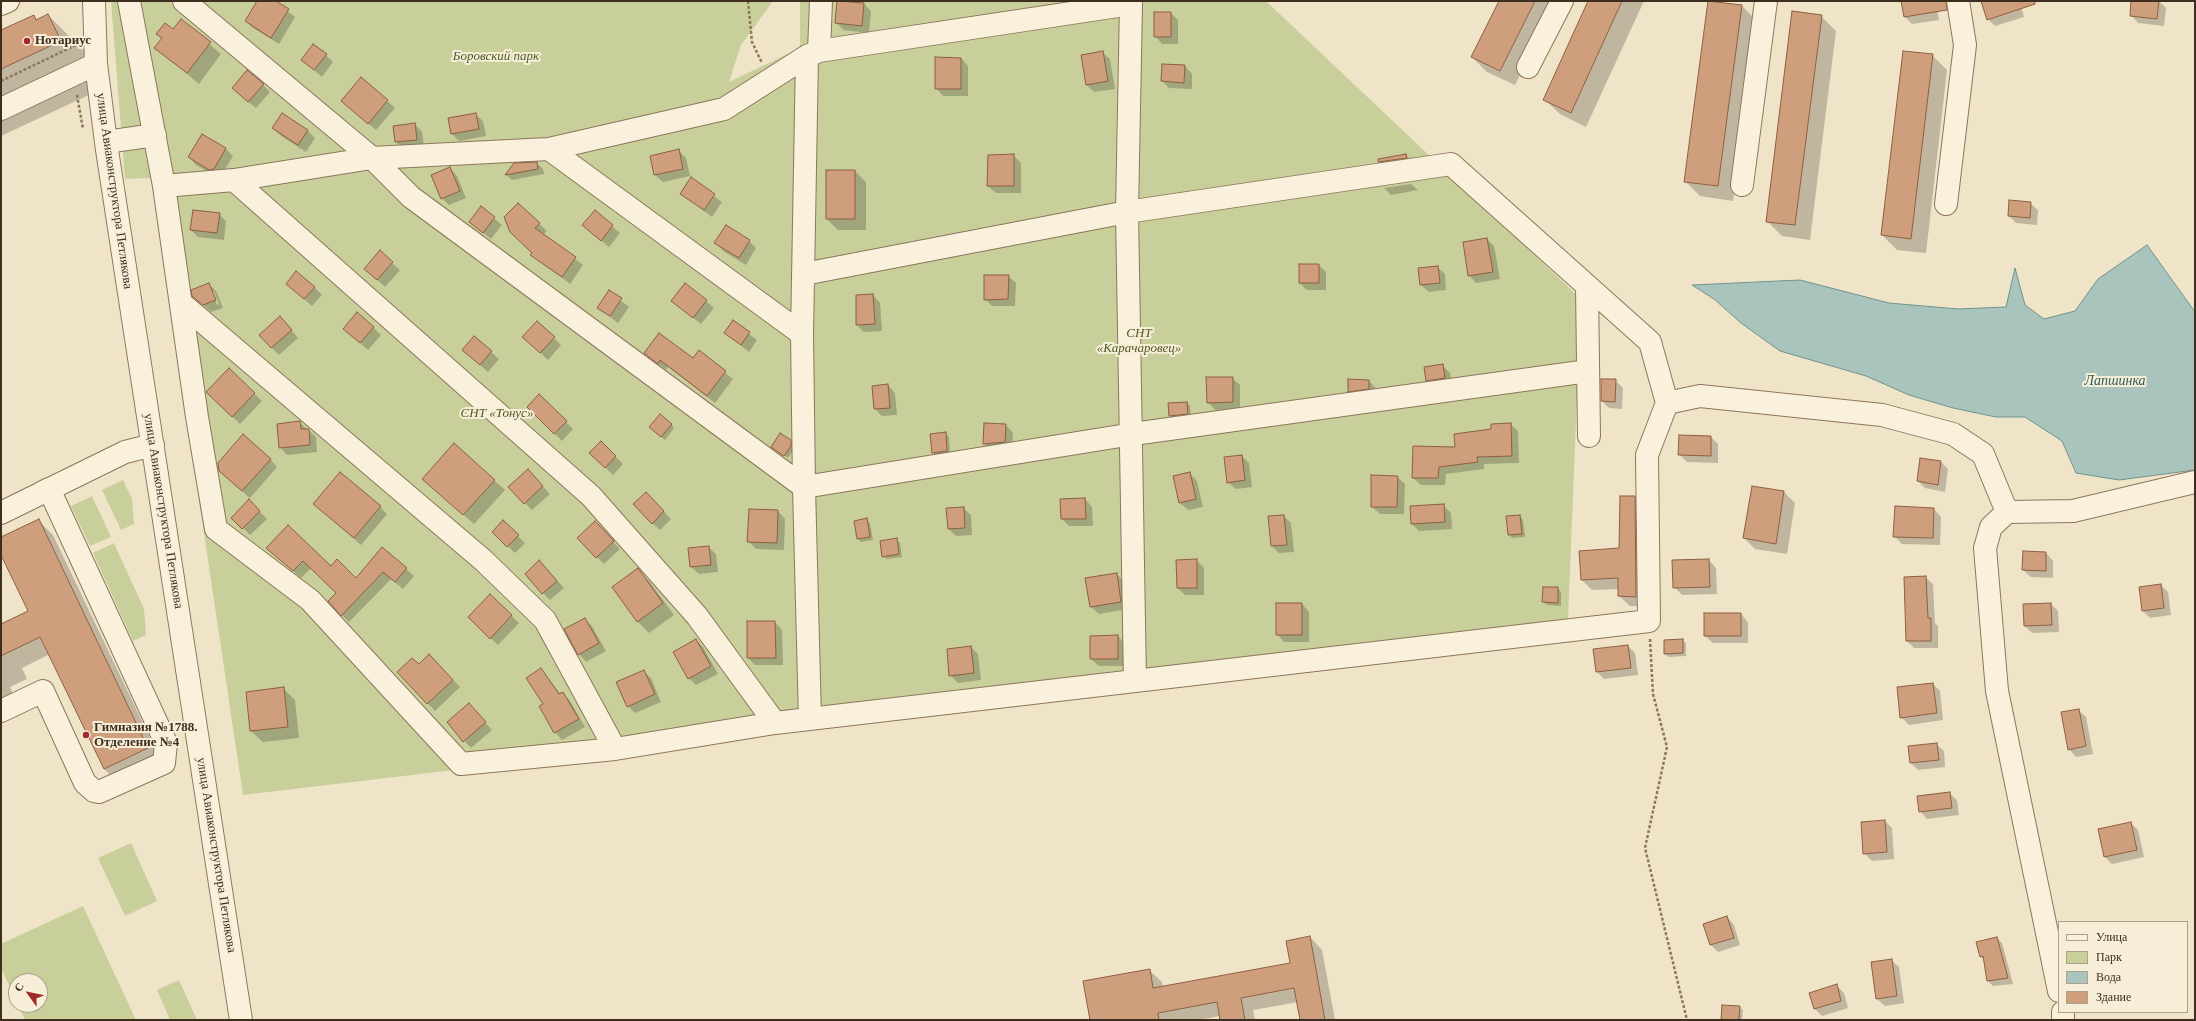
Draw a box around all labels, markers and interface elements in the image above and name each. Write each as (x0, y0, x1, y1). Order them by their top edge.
place label: Нотариус (35, 33, 91, 49)
marker: Нотариус (22, 36, 32, 46)
park label: Боровский парк (453, 49, 539, 65)
street label: улица Авиаконструктора Петлякова (93, 92, 135, 290)
park label: СНТ «Карачаровец» (1097, 326, 1181, 357)
water label: Лапшинка (2084, 373, 2146, 389)
park label: СНТ «Тонус» (461, 406, 533, 422)
street label: улица Авиаконструктора Петлякова (140, 412, 186, 610)
place label: Гимназия №1788. Отделение №4 (94, 720, 197, 751)
marker: Гимназия №1788. Отделение №4 (81, 730, 91, 740)
street label: улица Авиаконструктора Петлякова (193, 756, 239, 954)
legend (2058, 921, 2188, 1013)
text: Улица (2096, 930, 2127, 944)
text: Парк (2096, 950, 2122, 964)
text: Вода (2096, 970, 2121, 984)
north arrow (8, 973, 48, 1013)
text: С (12, 980, 26, 994)
text: Здание (2096, 990, 2131, 1004)

